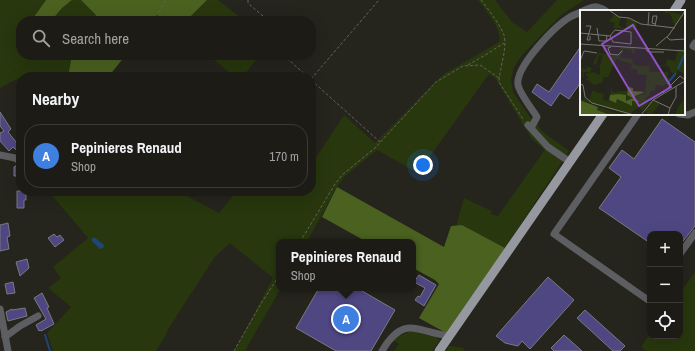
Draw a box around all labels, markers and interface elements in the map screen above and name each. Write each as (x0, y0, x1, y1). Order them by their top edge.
inset map (580, 10, 685, 115)
search box (16, 16, 316, 60)
icon: search (30, 27, 52, 49)
text: Search here (62, 28, 129, 49)
text: Nearby (32, 87, 79, 110)
text: Pepinieres Renaud (71, 137, 182, 158)
text: A (42, 148, 50, 165)
text: 170 m (269, 148, 299, 165)
your location (413, 155, 433, 175)
text: Shop (71, 158, 96, 175)
map controls (647, 231, 683, 339)
button: + (647, 231, 683, 267)
popup (276, 239, 416, 291)
text: Pepinieres Renaud (291, 246, 401, 267)
text: Shop (291, 267, 316, 284)
button: − (647, 267, 683, 303)
button: locate (647, 303, 683, 339)
pin: A (333, 304, 359, 334)

